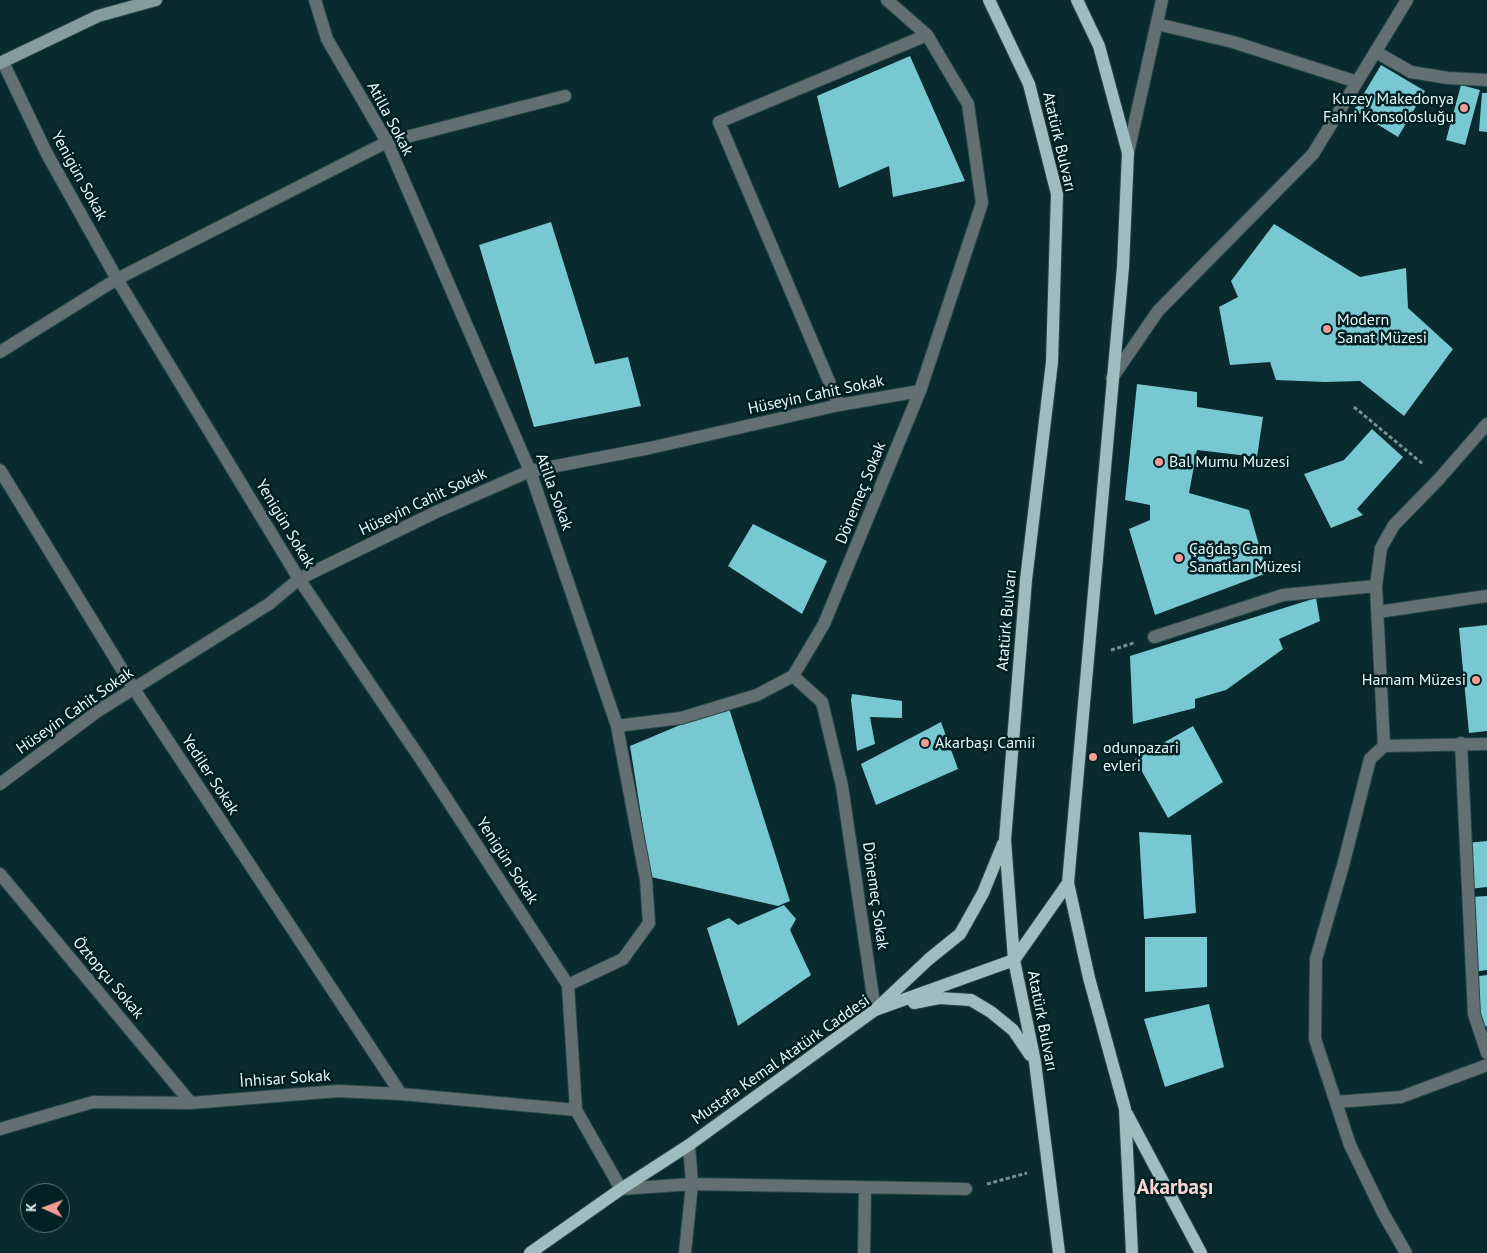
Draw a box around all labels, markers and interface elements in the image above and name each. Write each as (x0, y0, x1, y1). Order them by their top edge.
street label: Atilla Sokak (363, 79, 417, 159)
place label: Kuzey Makedonya Fahri Konsolosluğu (1323, 89, 1454, 127)
street label: Atatürk Bulvarı (1038, 90, 1080, 194)
marker: Kuzey Makedonya Fahri Konsolosluğu (1458, 102, 1470, 114)
street label: Yenigün Sokak (47, 128, 111, 224)
place label: Modern Sanat Müzesi (1337, 310, 1427, 348)
marker: Modern Sanat Müzesi (1321, 323, 1333, 335)
street label: Hüseyin Cahit Sokak (746, 371, 886, 419)
street label: Dönemeç Sokak (832, 439, 890, 547)
street label: Atilla Sokak (531, 451, 577, 533)
place label: Bal Mumu Muzesi (1169, 452, 1290, 472)
marker: Bal Mumu Muzesi (1153, 456, 1165, 468)
street label: Hüseyin Cahit Sokak (356, 464, 490, 540)
street label: Yenigün Sokak (251, 476, 319, 572)
place label: Çağdaş Cam Sanatları Müzesi (1189, 539, 1301, 577)
marker: Çağdaş Cam Sanatları Müzesi (1173, 552, 1185, 564)
street label: Atatürk Bulvarı (993, 568, 1021, 672)
street label: Hüseyin Cahit Sokak (13, 663, 137, 759)
place label: Hamam Müzesi (1362, 670, 1466, 690)
marker: Hamam Müzesi (1470, 674, 1482, 686)
street label: Yediler Sokak (177, 731, 243, 819)
place label: Akarbaşı Camii (935, 733, 1036, 753)
marker: Akarbaşı Camii (919, 737, 931, 749)
place label: odunpazari evleri (1103, 738, 1179, 776)
marker: odunpazari evleri (1087, 751, 1099, 763)
street label: Yenigün Sokak (472, 814, 542, 908)
street label: Dönemeç Sokak (858, 841, 892, 951)
street label: Öztopçu Sokak (68, 933, 148, 1023)
street label: Atatürk Bulvarı (1023, 969, 1061, 1073)
street label: Mustafa Kemal Atatürk Caddesi (688, 991, 874, 1129)
street label: İnhisar Sokak (239, 1066, 331, 1092)
district label: Akarbaşı (1137, 1175, 1213, 1201)
north arrow (20, 1183, 70, 1233)
text: K (22, 1203, 40, 1212)

